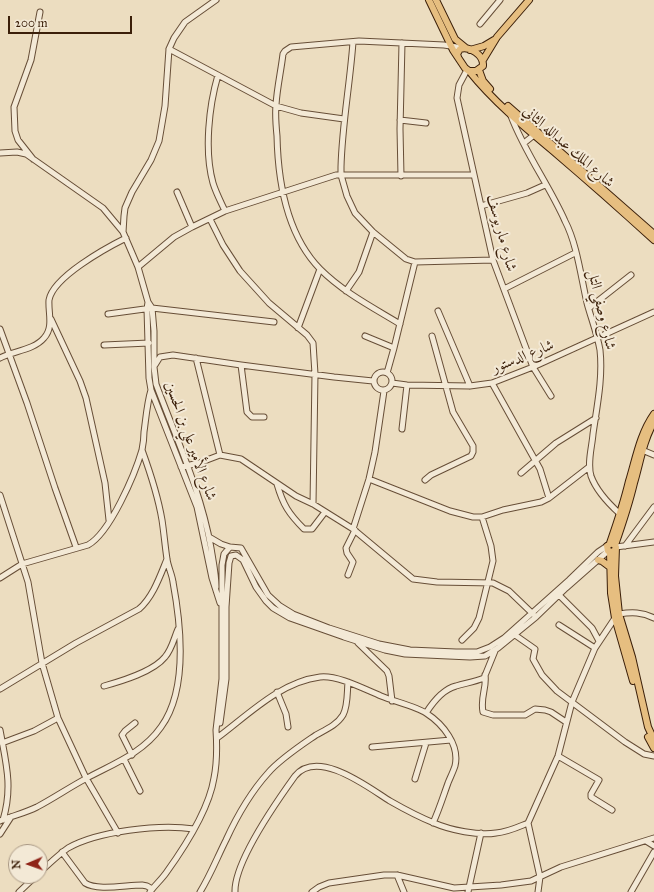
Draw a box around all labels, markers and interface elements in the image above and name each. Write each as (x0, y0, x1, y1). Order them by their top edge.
scale bar (10, 8, 134, 34)
text: 200 m (15, 16, 48, 30)
street label: شارع الملك عبدالله الثاني (518, 102, 618, 192)
street label: شارع مار يوسف (482, 192, 520, 274)
street label: شارع وصفي التل (583, 268, 619, 352)
street label: شارع الدستور (489, 336, 557, 378)
street label: شارع الأمير علي بن الحسين (160, 379, 220, 503)
north arrow (8, 844, 48, 884)
text: N (10, 860, 23, 869)

